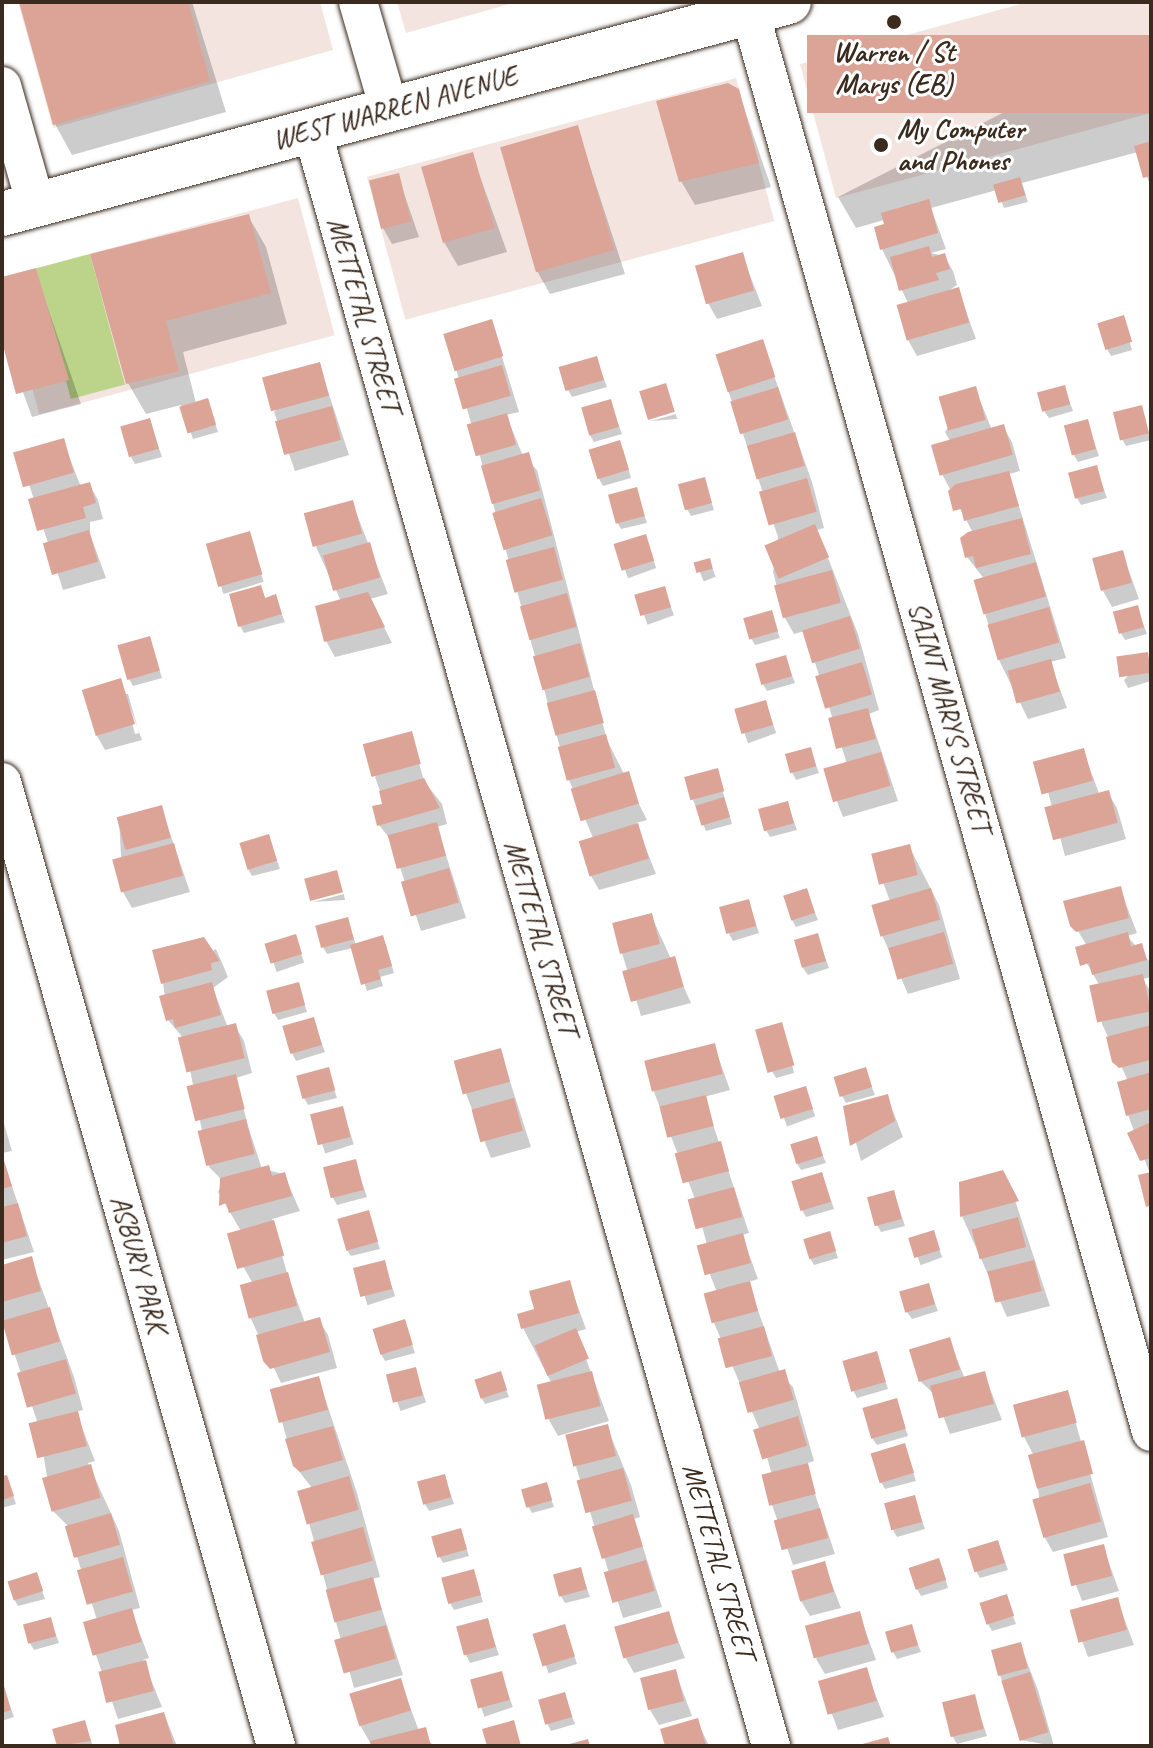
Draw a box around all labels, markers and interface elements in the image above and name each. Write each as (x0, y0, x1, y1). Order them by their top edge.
marker: Warren / St Marys (EB) (885, 13, 903, 31)
place label: Warren / St Marys (EB) (833, 35, 955, 101)
street label: WEST WARREN AVENUE (269, 59, 521, 157)
place label: My Computer and Phones (897, 112, 1023, 178)
marker: My Computer and Phones (872, 136, 890, 154)
street label: METTETAL STREET (320, 214, 408, 416)
street label: SAINT MARYS STREET (901, 598, 999, 836)
street label: METTETAL STREET (497, 837, 585, 1039)
street label: ASBURY PARK (103, 1191, 175, 1337)
street label: METTETAL STREET (675, 1460, 763, 1662)

